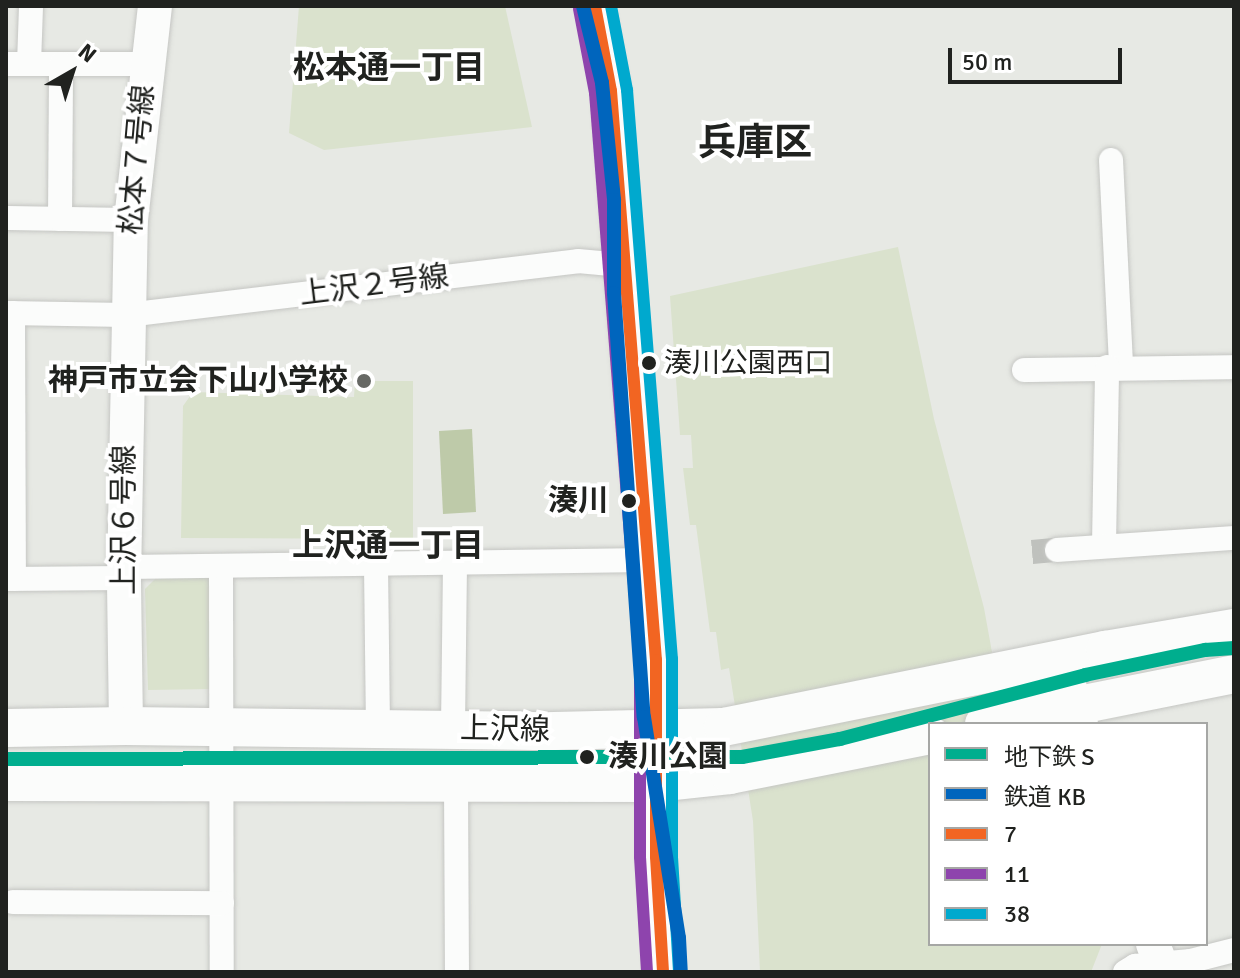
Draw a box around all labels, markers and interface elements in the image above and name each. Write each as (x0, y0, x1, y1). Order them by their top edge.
north arrow (32, 32, 112, 112)
scale bar (952, 32, 1126, 82)
text: N (73, 38, 102, 68)
text: 50 m (962, 47, 1012, 77)
district label: 松本通一丁目 (293, 49, 485, 87)
street label: 松本７号線 (114, 84, 162, 236)
district label: 兵庫区 (698, 120, 812, 166)
street label: 上沢２号線 (297, 259, 451, 313)
place label: 湊川公園西口 (664, 346, 832, 380)
marker: 湊川公園西口 (641, 355, 657, 371)
place label: 神戸市立会下山小学校 (48, 363, 348, 399)
marker: 神戸市立会下山小学校 (355, 372, 373, 390)
street label: 上沢６号線 (107, 445, 143, 595)
place label: 湊川 (548, 483, 608, 519)
marker: 湊川 (615, 487, 643, 515)
district label: 上沢通一丁目 (292, 527, 484, 565)
street label: 上沢線 (460, 711, 550, 749)
legend (928, 722, 1208, 946)
place label: 湊川公園 (608, 739, 728, 775)
text: 地下鉄 S (1004, 742, 1095, 772)
marker: 湊川公園 (573, 743, 601, 771)
text: 鉄道 KB (1004, 782, 1086, 812)
text: 7 (1004, 819, 1017, 849)
text: 11 (1004, 859, 1030, 889)
text: 38 (1004, 899, 1030, 929)

